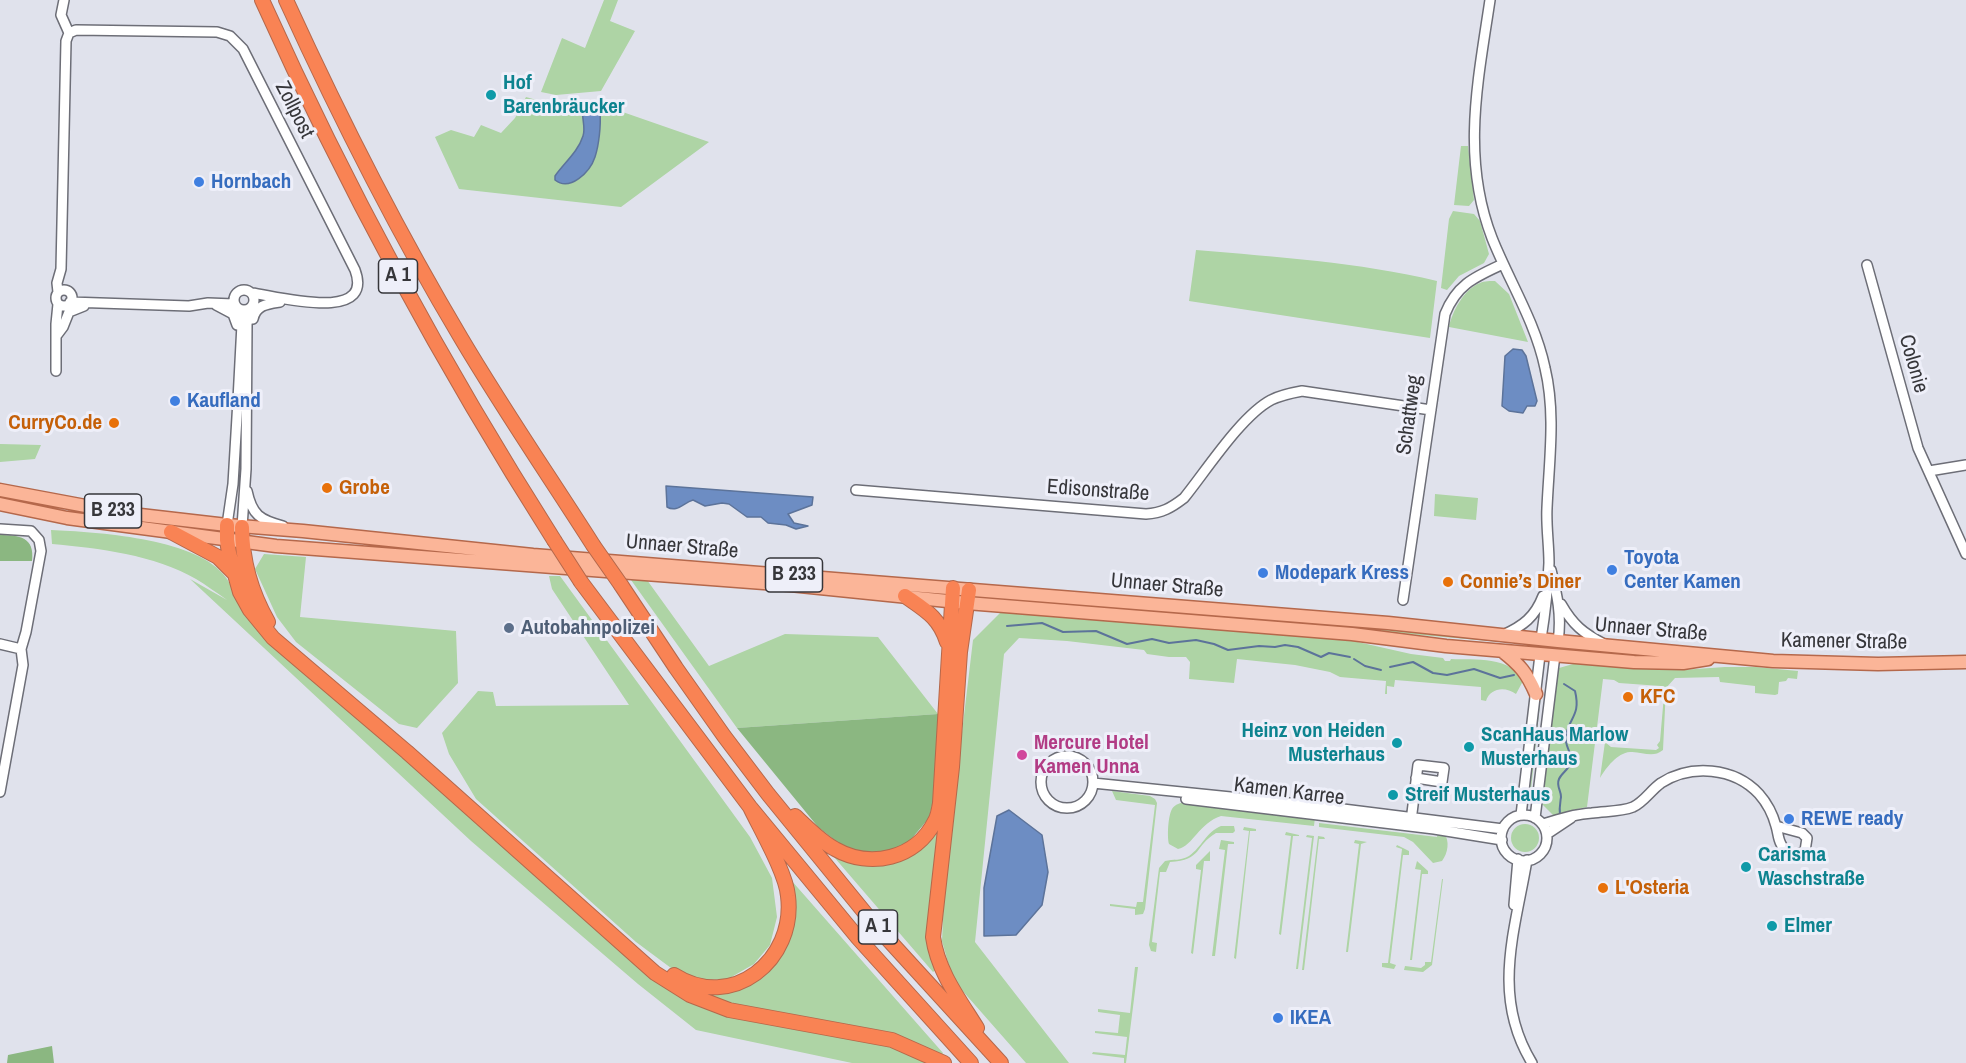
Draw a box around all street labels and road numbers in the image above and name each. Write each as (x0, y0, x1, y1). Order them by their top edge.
street label: Zollpost (269, 77, 319, 143)
road number: A 1 (378, 259, 418, 293)
street label: Colonie (1893, 332, 1933, 396)
street label: Schattweg (1392, 373, 1428, 457)
street label: Edisonstraße (1046, 475, 1150, 507)
road number: B 233 (84, 494, 142, 528)
street label: Unnaer Straße (625, 530, 739, 564)
road number: B 233 (766, 558, 822, 592)
street label: Unnaer Straße (1110, 569, 1224, 603)
street label: Unnaer Straße (1594, 613, 1708, 647)
street label: Kamener Straße (1781, 628, 1907, 656)
street label: Kamen Karree (1232, 773, 1346, 811)
road number: A 1 (858, 910, 898, 944)

